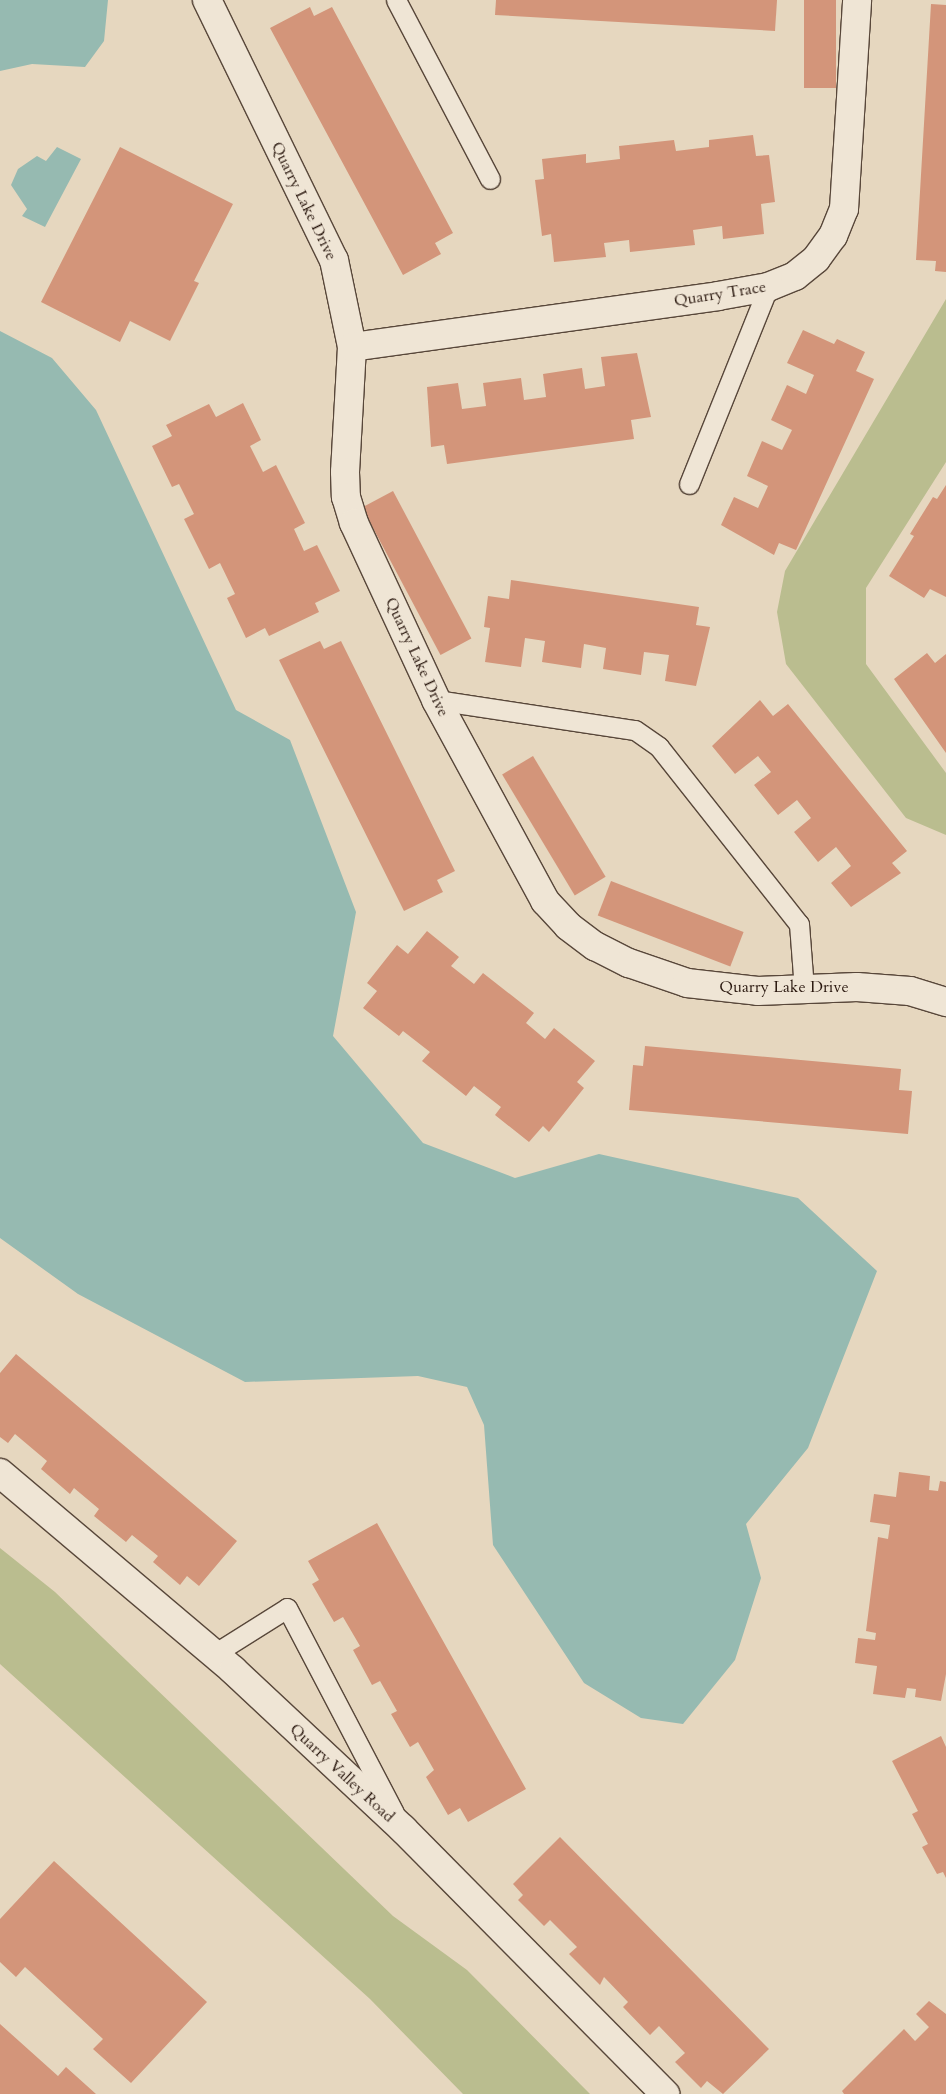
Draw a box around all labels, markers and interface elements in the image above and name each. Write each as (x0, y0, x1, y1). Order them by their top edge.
street label: Quarry Lake Drive (267, 139, 341, 263)
street label: Quarry Trace (673, 277, 767, 311)
street label: Quarry Lake Drive (381, 594, 453, 720)
street label: Quarry Lake Drive (719, 977, 849, 997)
street label: Quarry Valley Road (286, 1720, 398, 1826)

